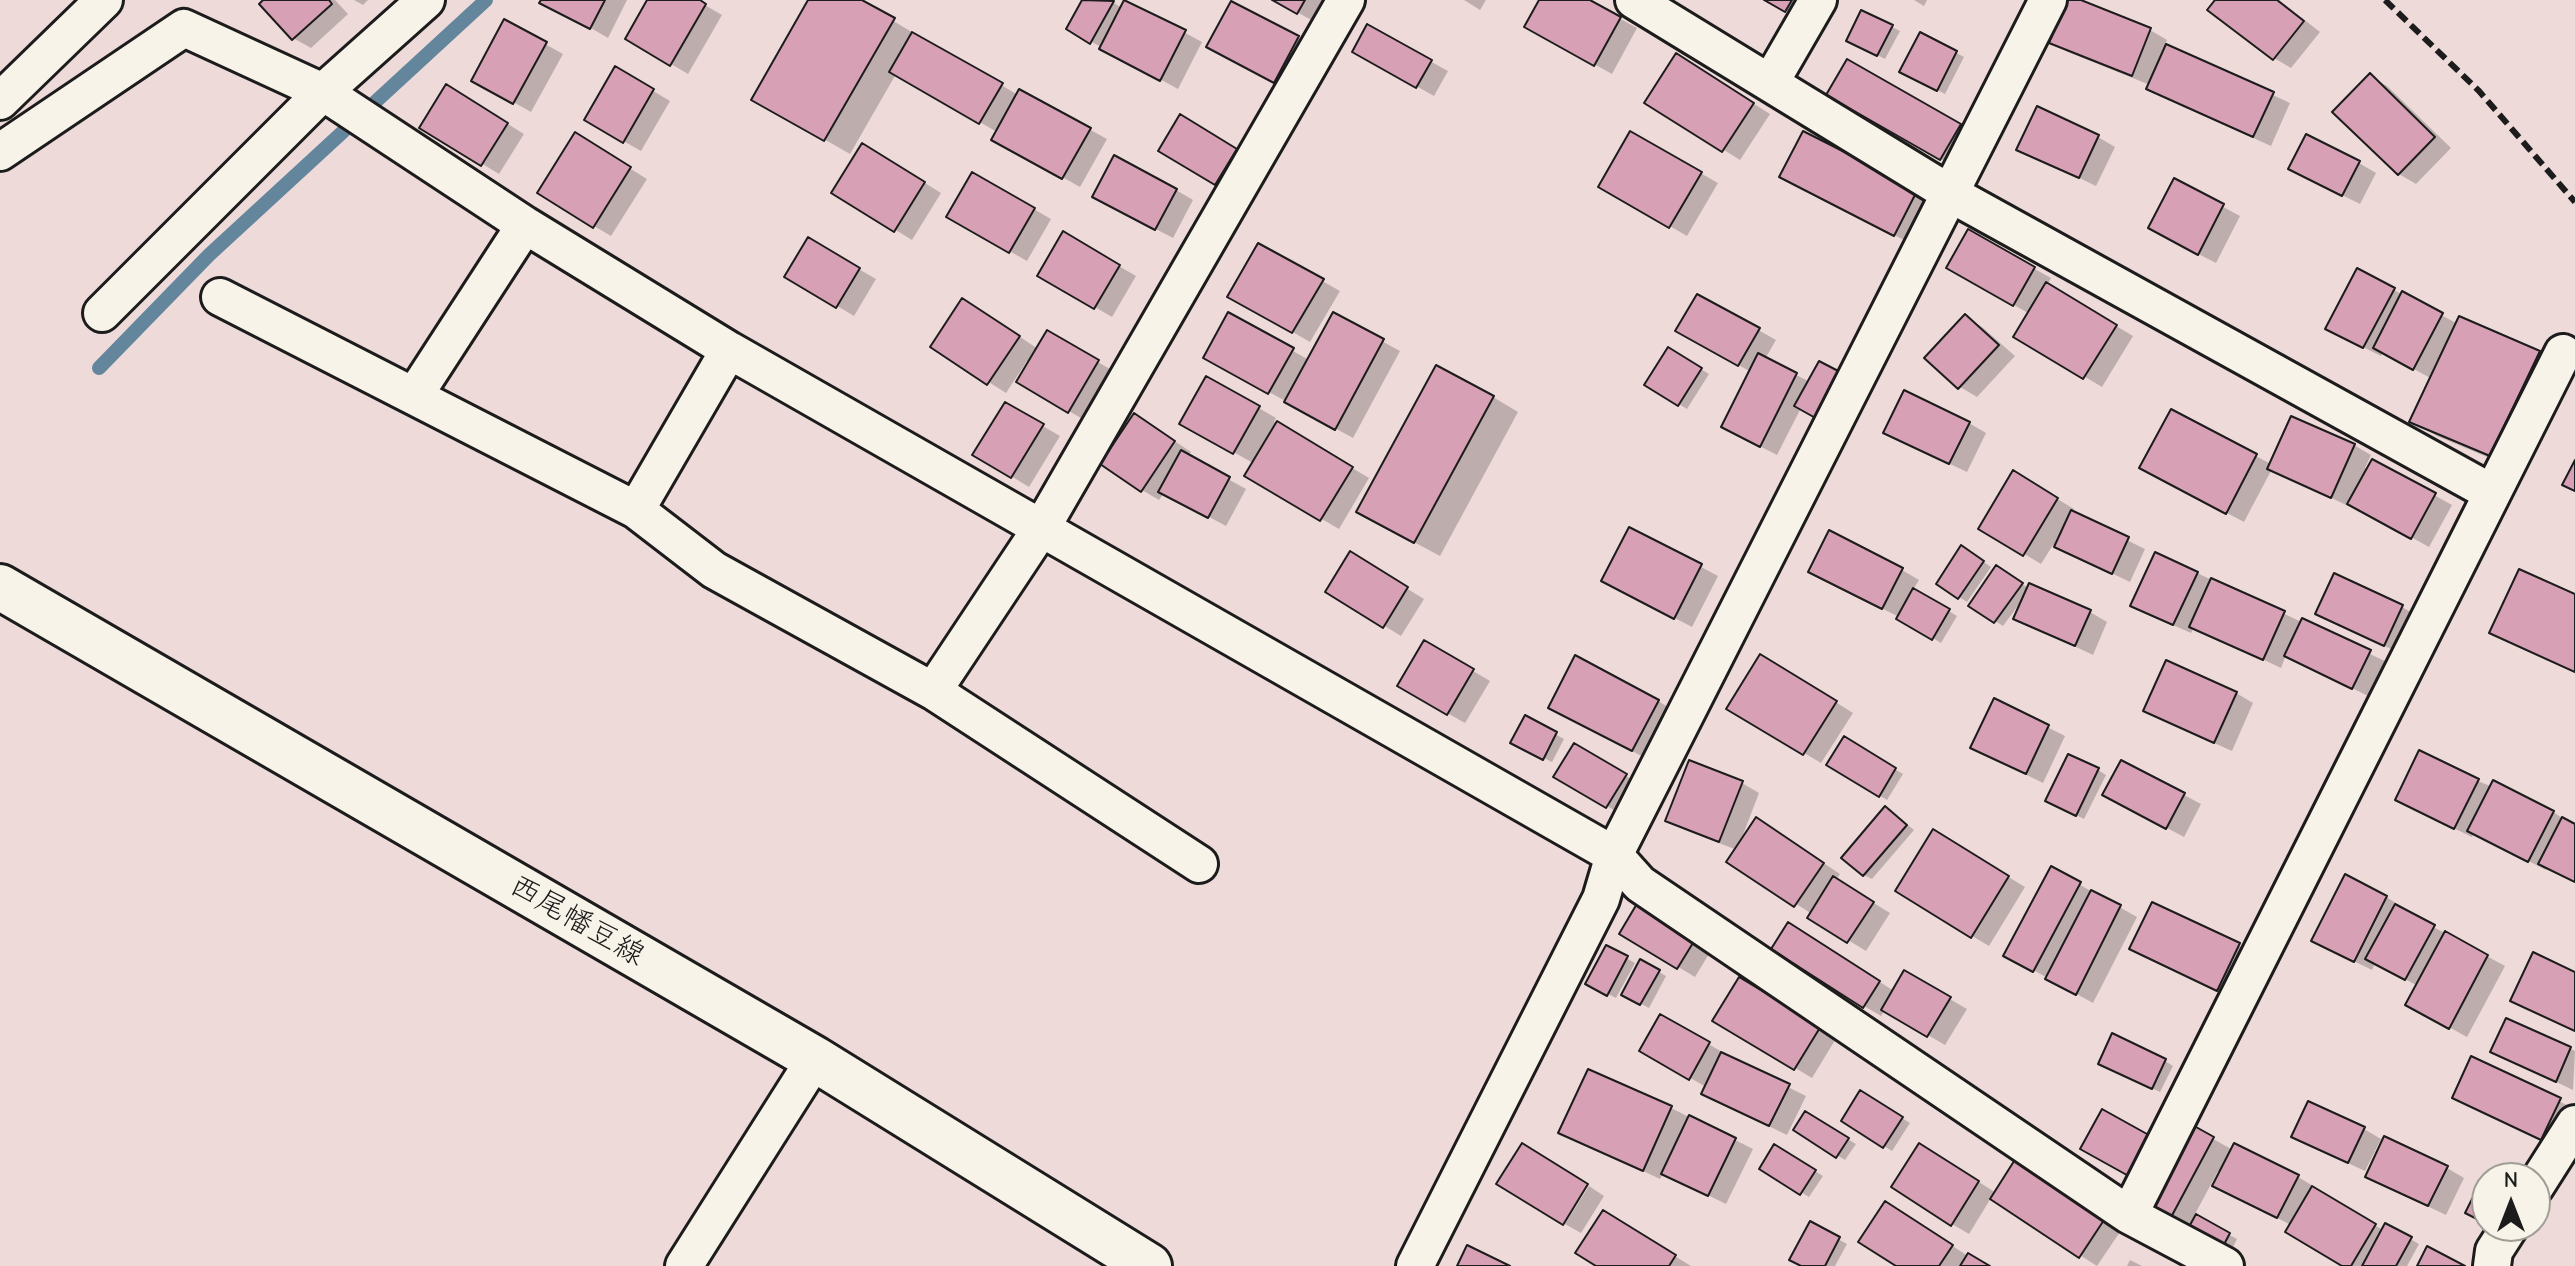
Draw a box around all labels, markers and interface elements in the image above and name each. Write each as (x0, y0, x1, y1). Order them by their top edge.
street label: 西尾幡豆線 (503, 868, 651, 974)
north arrow (2471, 1162, 2551, 1242)
text: N (2504, 1167, 2518, 1193)

